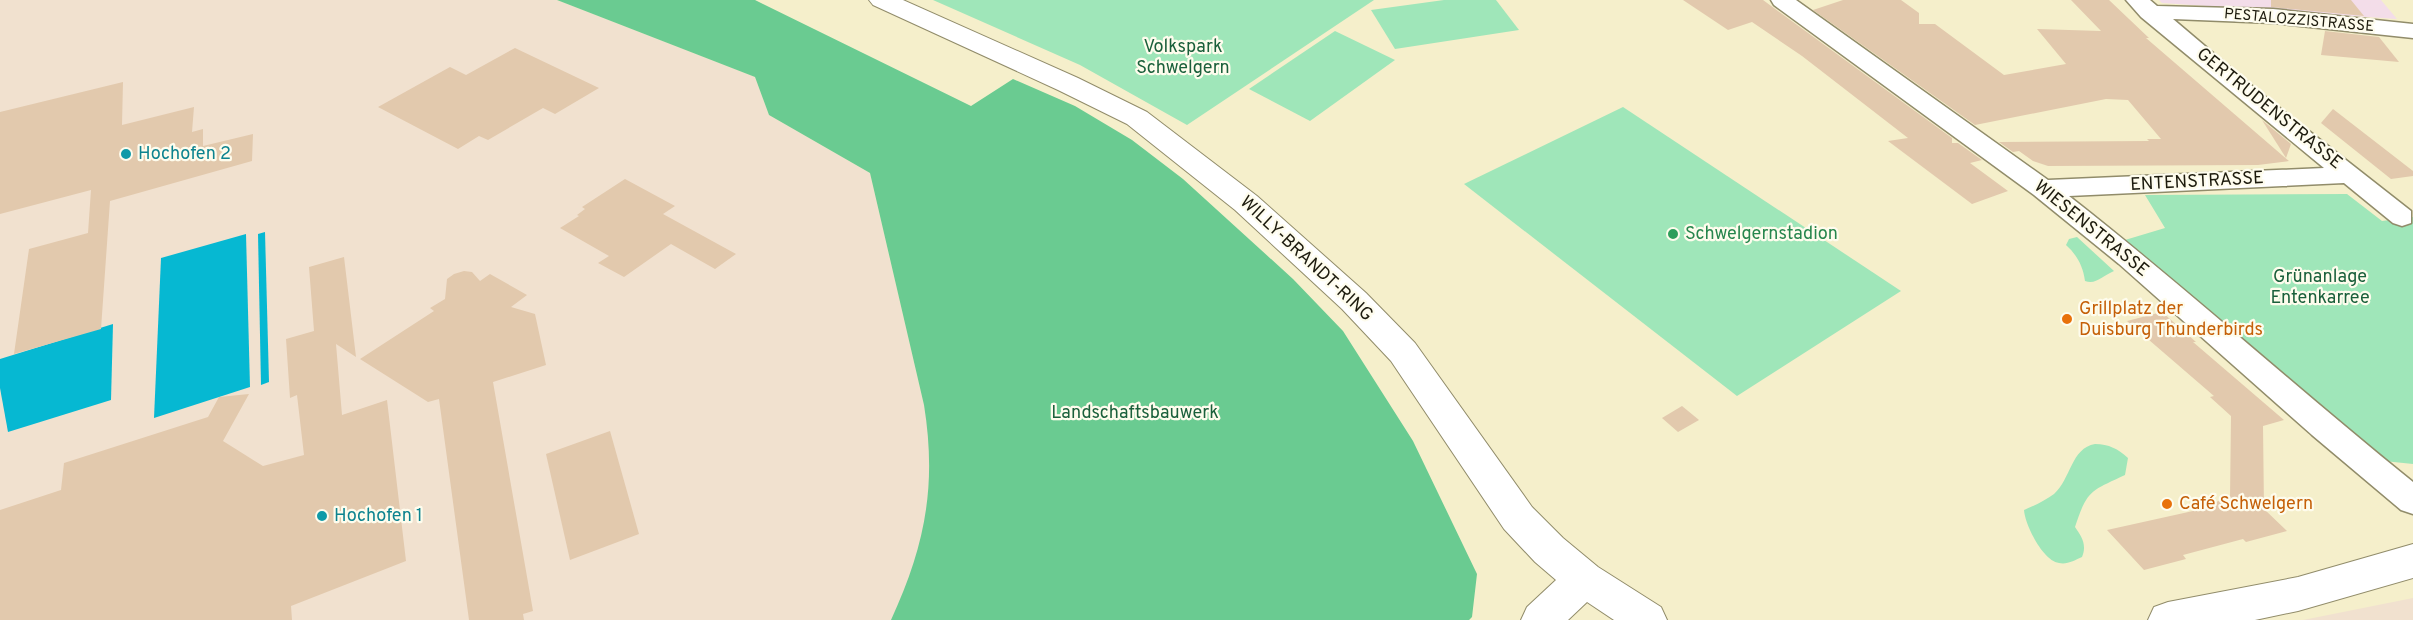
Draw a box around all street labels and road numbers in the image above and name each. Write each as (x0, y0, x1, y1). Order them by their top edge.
street label: PESTALOZZISTRASSE (2223, 5, 2375, 37)
street label: GERTRUDENSTRASSE (2191, 43, 2347, 175)
street label: ENTENSTRASSE (2130, 167, 2264, 197)
street label: WIESENSTRASSE (2029, 176, 2153, 282)
street label: WILLY-BRANDT-RING (1235, 191, 1377, 327)

